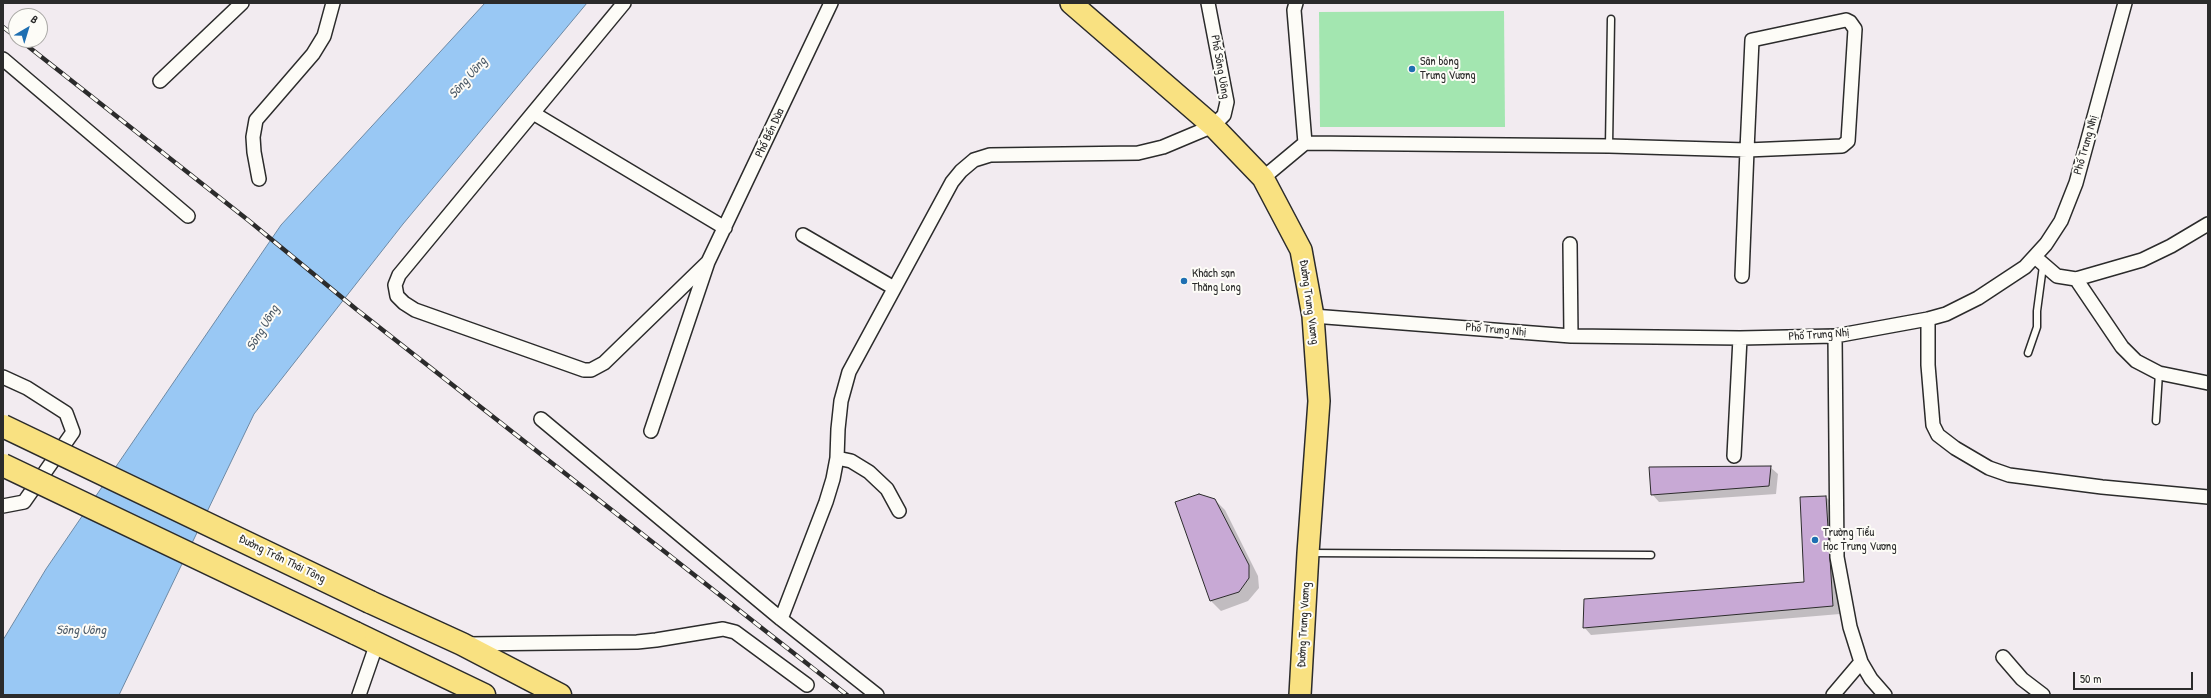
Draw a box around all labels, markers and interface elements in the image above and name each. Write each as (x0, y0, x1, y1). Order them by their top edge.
north arrow (8, 8, 48, 48)
text: B (28, 12, 41, 27)
street label: Phố Sông Uông (1207, 34, 1233, 100)
water label: Sông Uông (446, 54, 490, 102)
place label: Sân bóng Trưng Vương (1420, 55, 1476, 83)
marker: Sân bóng Trưng Vương (1407, 64, 1417, 74)
street label: Phố Bến Dừa (752, 106, 788, 160)
street label: Phố Trưng Nhị (2071, 114, 2101, 176)
street label: Đường Trưng Vương (1296, 259, 1322, 345)
place label: Khách sạn Thăng Long (1192, 267, 1241, 295)
marker: Khách sạn Thăng Long (1179, 276, 1189, 286)
water label: Sông Uông (243, 303, 283, 353)
street label: Phố Trưng Nhị (1465, 320, 1527, 340)
street label: Phố Trưng Nhị (1788, 326, 1850, 344)
place label: Trường Tiểu Học Trưng Vương (1823, 526, 1897, 554)
street label: Đường Trần Thái Tông (236, 532, 328, 586)
marker: Trường Tiểu Học Trưng Vương (1810, 535, 1820, 545)
street label: Đường Trưng Vương (1295, 582, 1313, 668)
water label: Sông Uông (56, 623, 106, 639)
scale bar (2075, 664, 2195, 690)
text: 50 m (2080, 670, 2101, 687)

